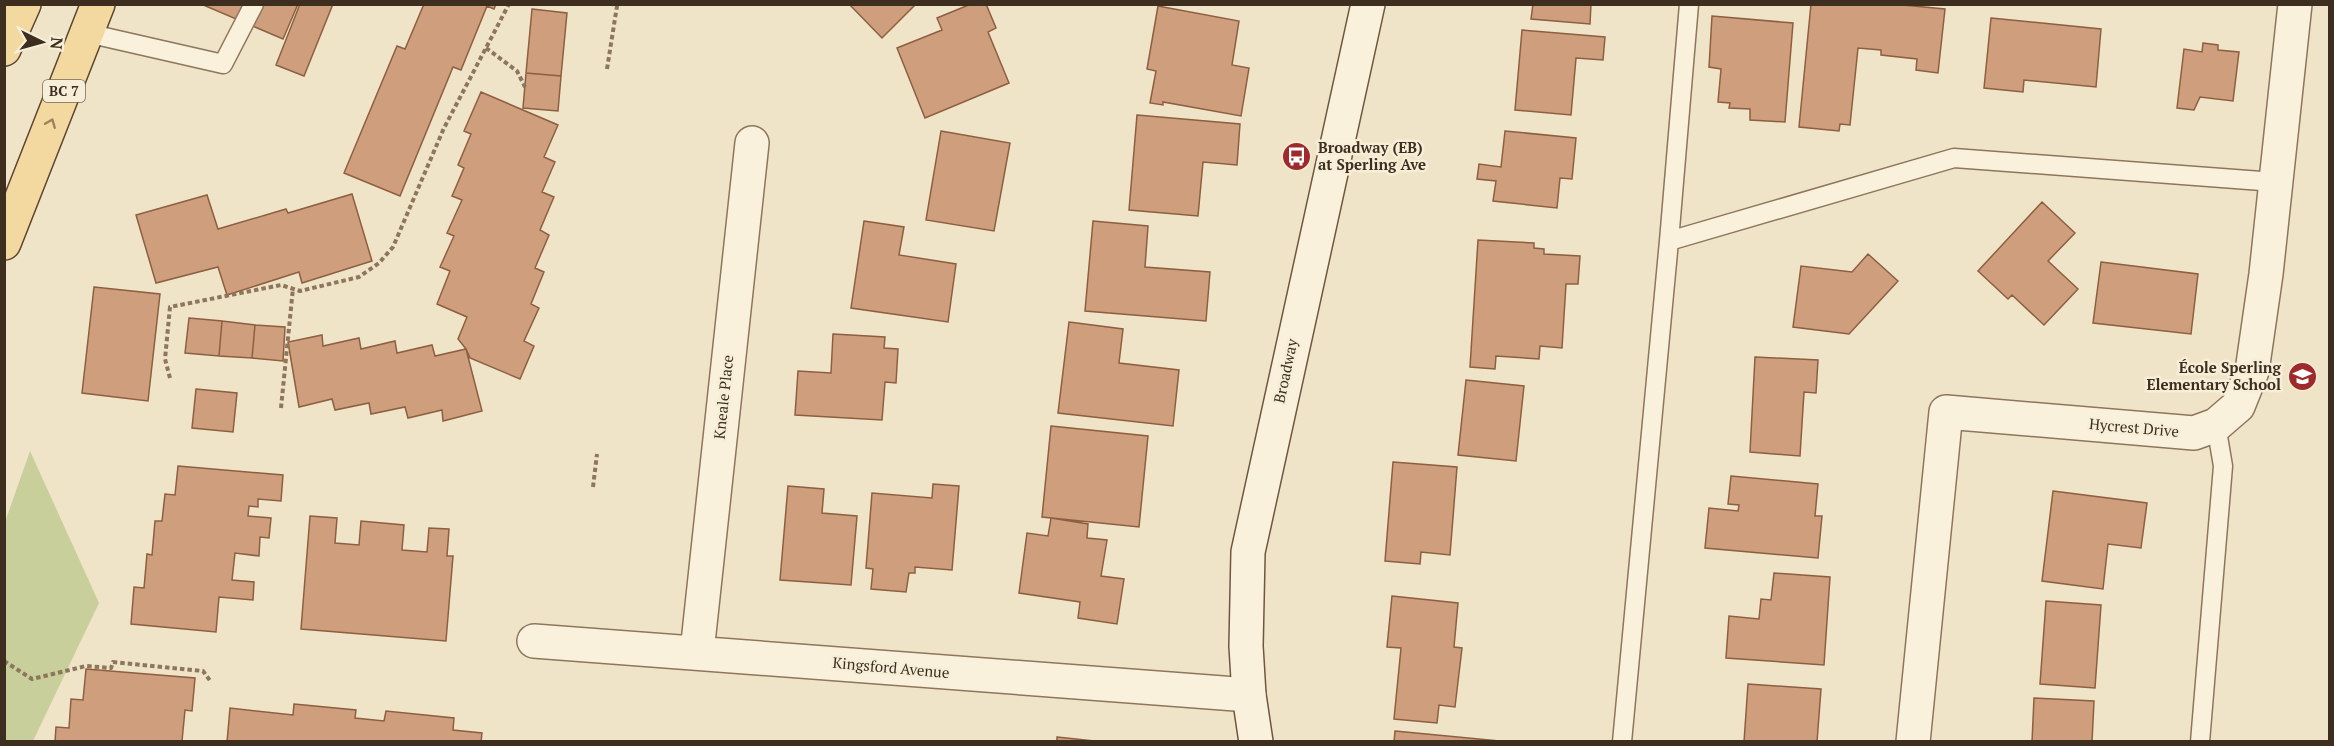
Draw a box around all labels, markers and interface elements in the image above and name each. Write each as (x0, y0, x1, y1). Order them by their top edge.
north arrow (12, 12, 72, 72)
text: N (45, 36, 68, 50)
road number: BC 7 (43, 80, 85, 102)
one-way arrow (44, 119, 56, 130)
place label: Broadway (EB) at Sperling Ave (1318, 137, 1426, 174)
bus stop icon: Broadway (EB) at Sperling Ave (1281, 141, 1313, 173)
street label: Broadway (1268, 336, 1302, 405)
street label: Kneale Place (709, 354, 737, 440)
place label: École Sperling Elementary School (2146, 357, 2282, 394)
school or university icon: École Sperling Elementary School (2286, 361, 2318, 393)
street label: Hycrest Drive (2088, 413, 2180, 441)
street label: Kingsford Avenue (832, 652, 950, 682)

